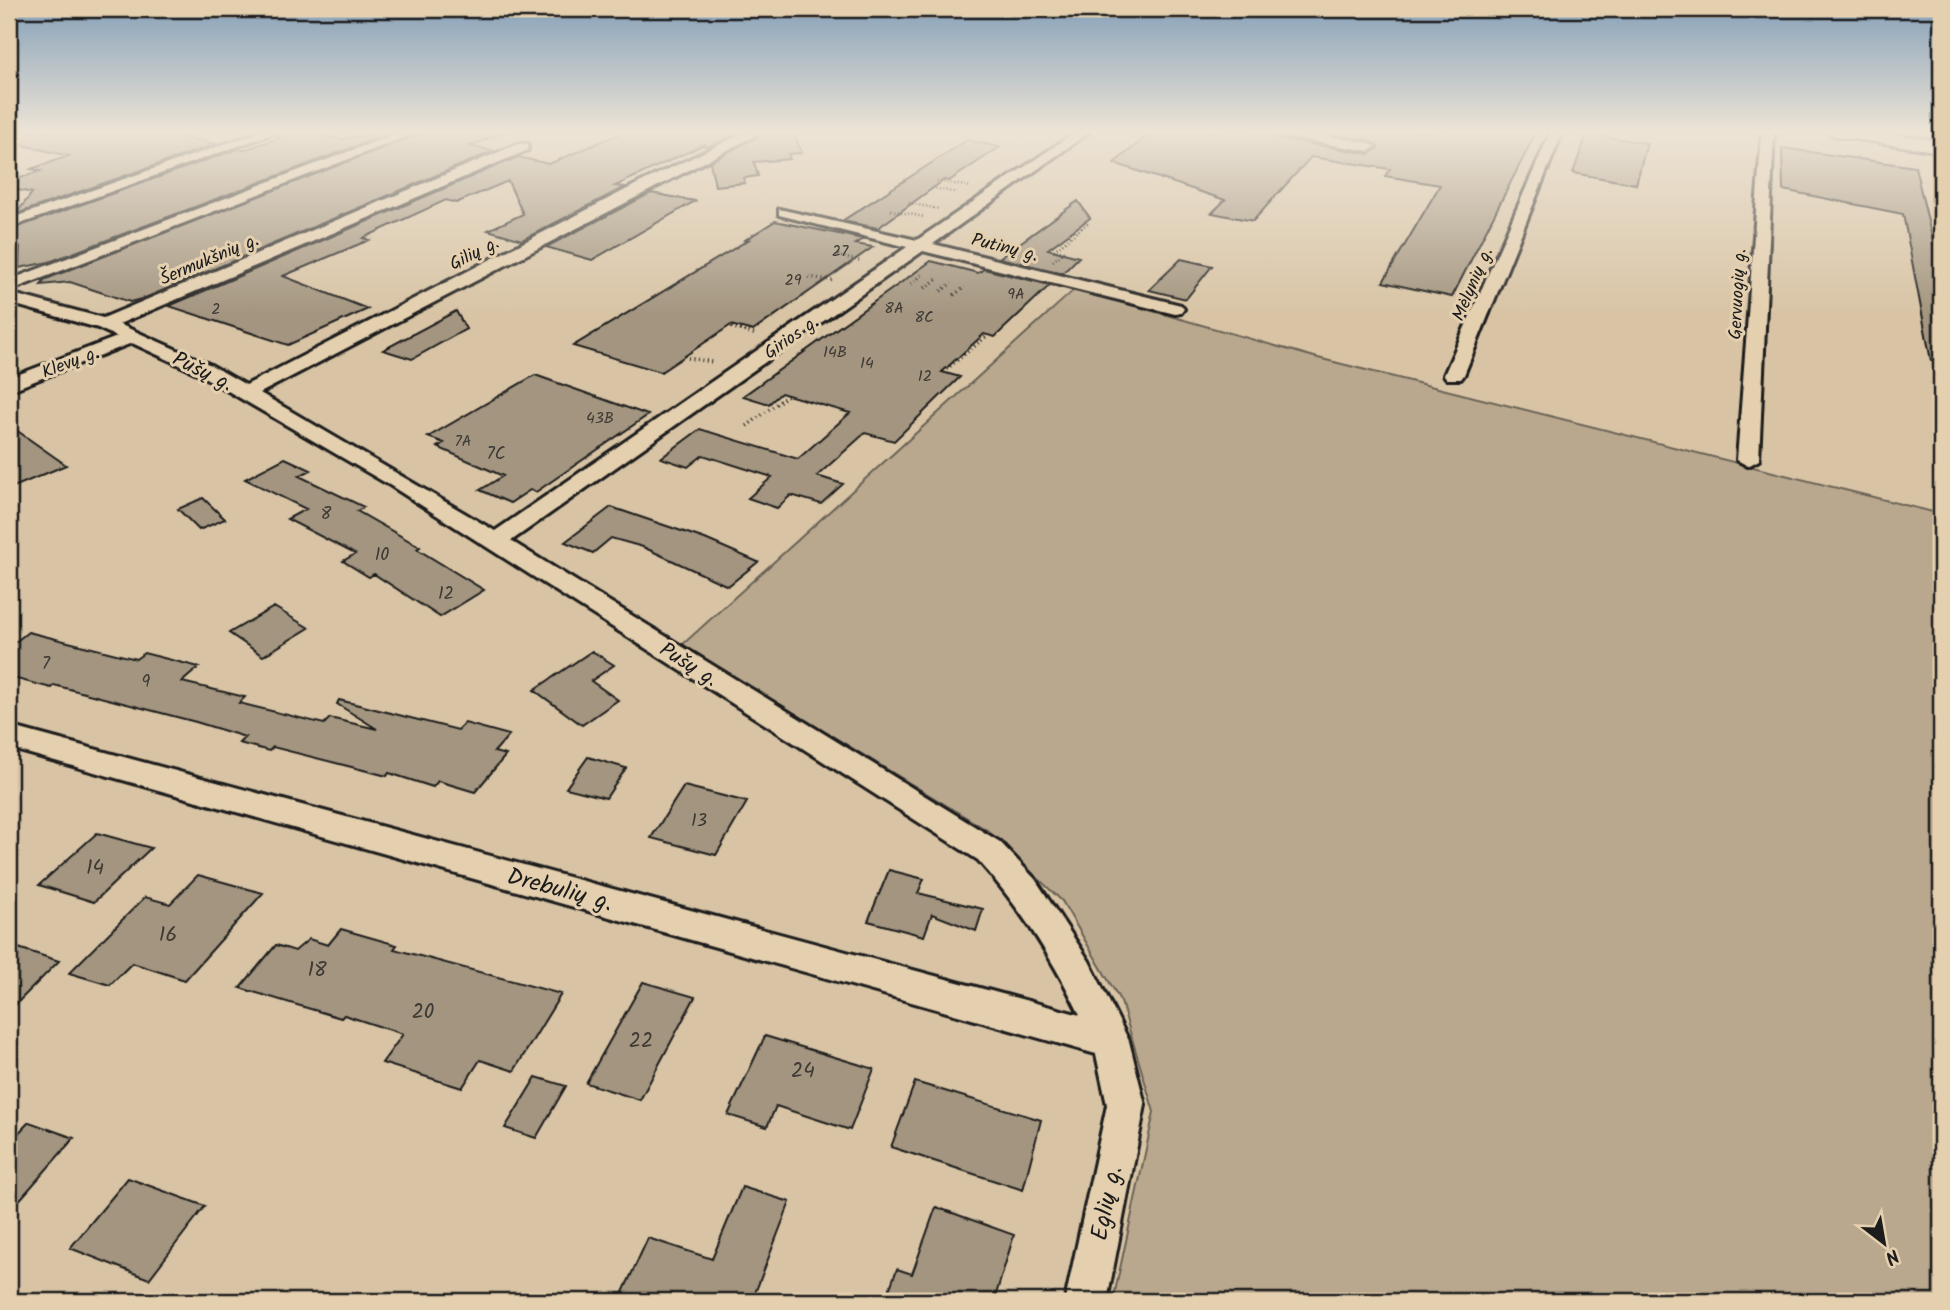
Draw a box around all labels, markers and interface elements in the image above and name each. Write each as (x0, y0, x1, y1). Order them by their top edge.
street label: Šermukšnių g. (156, 226, 264, 294)
street label: Putinų g. (968, 226, 1041, 271)
street label: Gilių g. (445, 229, 505, 279)
house number: 27 (832, 239, 849, 264)
street label: Mėlynių g. (1445, 243, 1502, 326)
street label: Gervuogių g. (1722, 248, 1755, 340)
house number: 29 (784, 268, 802, 293)
house number: 9A (1007, 282, 1025, 307)
house number: 8A (884, 296, 904, 321)
house number: 2 (211, 297, 221, 322)
house number: 8C (914, 305, 934, 330)
street label: Girios g. (758, 309, 825, 368)
street label: Klevų g. (38, 339, 103, 388)
house number: 14B (823, 340, 847, 365)
street label: Pušų g. (166, 344, 238, 401)
house number: 14 (860, 351, 874, 376)
house number: 12 (918, 364, 932, 389)
house number: 43B (586, 406, 614, 431)
house number: 7A (454, 429, 472, 454)
house number: 7C (486, 440, 506, 469)
house number: 8 (321, 500, 332, 529)
house number: 10 (375, 541, 389, 570)
house number: 12 (438, 580, 454, 609)
street label: Pušų g. (652, 634, 724, 696)
house number: 7 (42, 650, 51, 679)
house number: 9 (142, 668, 151, 697)
house number: 13 (691, 807, 707, 836)
house number: 14 (86, 852, 104, 885)
street label: Drebulių g. (502, 858, 617, 923)
house number: 16 (159, 919, 177, 952)
house number: 18 (307, 954, 327, 987)
house number: 20 (412, 996, 434, 1029)
house number: 22 (629, 1025, 653, 1058)
house number: 24 (791, 1055, 815, 1088)
street label: Eglių g. (1081, 1162, 1134, 1244)
north arrow (1848, 1208, 1918, 1278)
text: N (1879, 1240, 1905, 1272)

